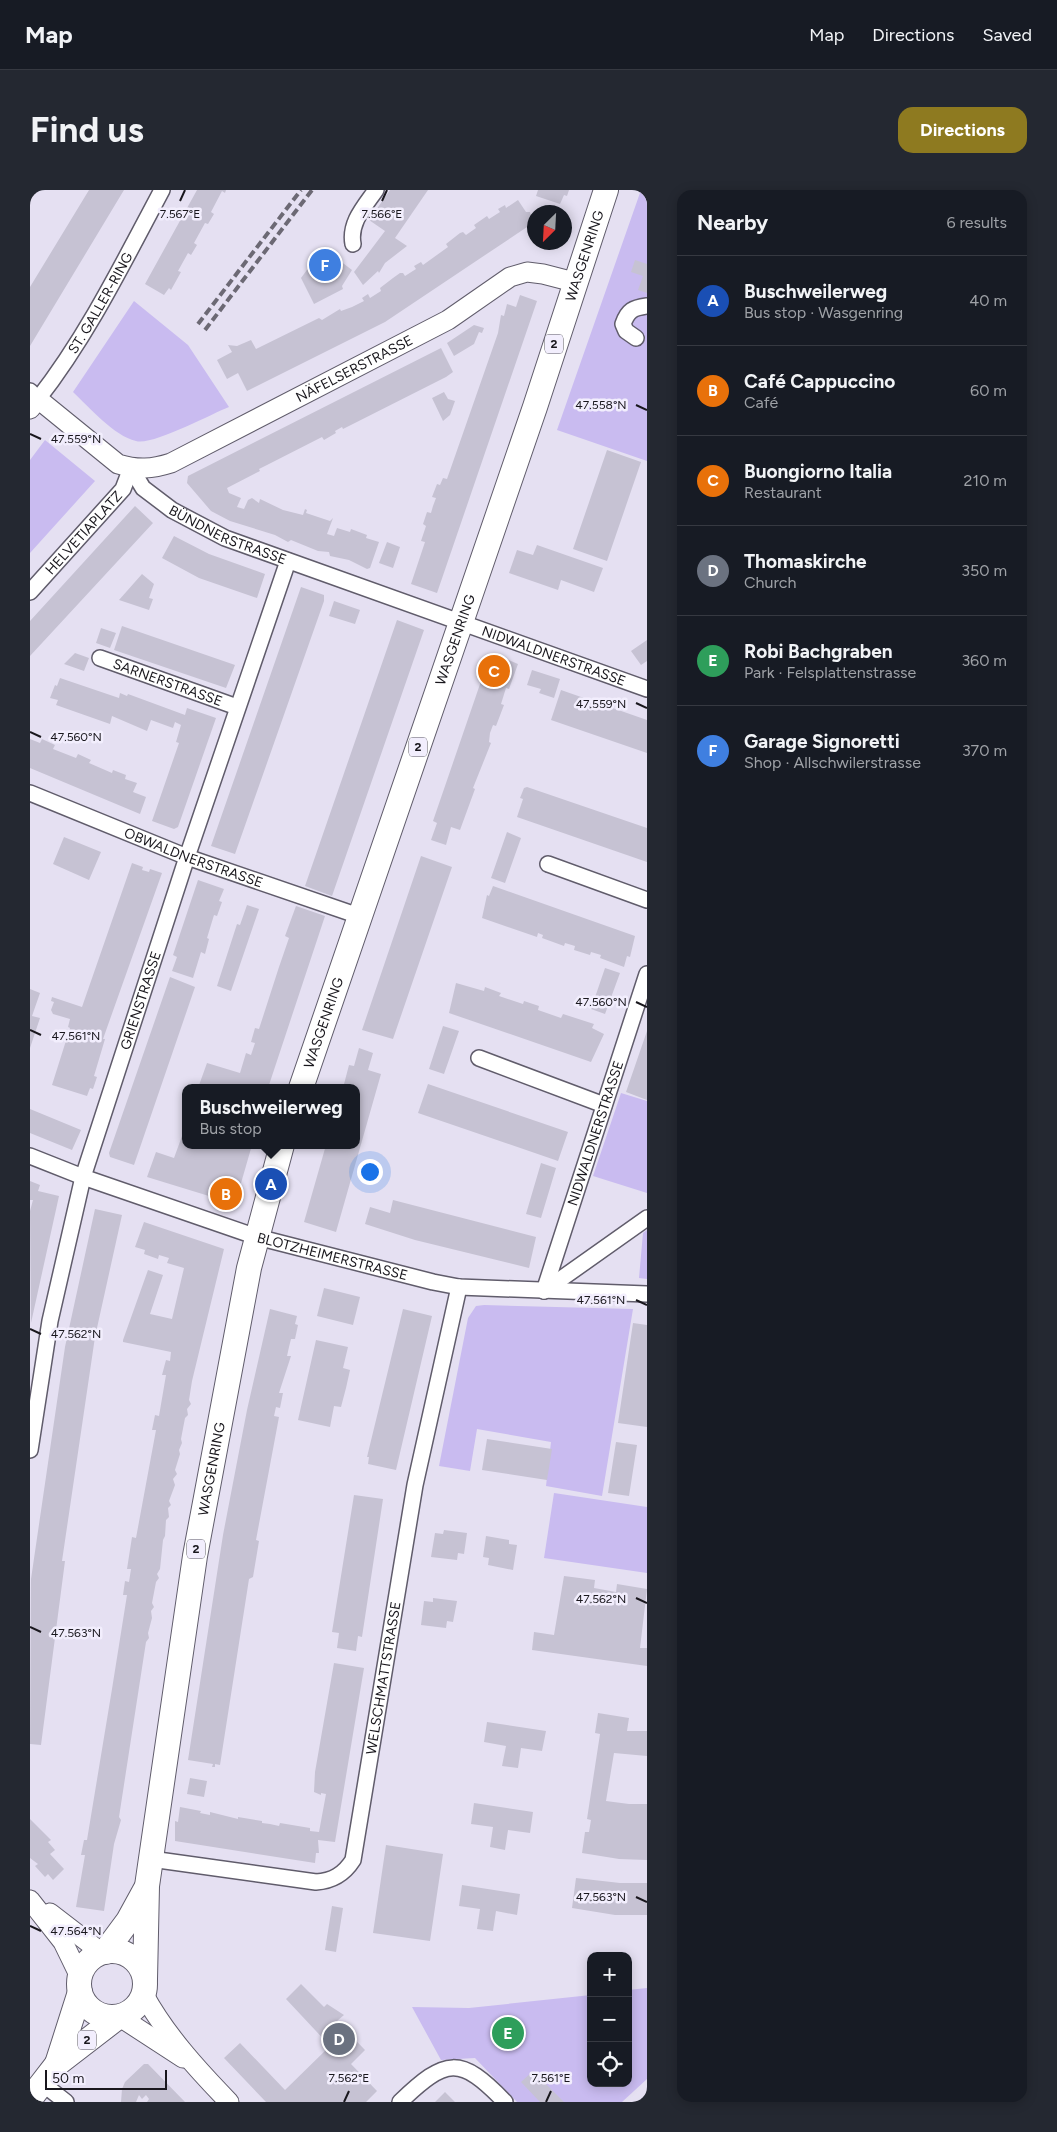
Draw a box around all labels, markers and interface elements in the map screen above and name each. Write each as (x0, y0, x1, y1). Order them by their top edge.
text: Map (25, 20, 73, 49)
text: Map (809, 24, 844, 46)
text: Directions (872, 24, 954, 46)
text: Saved (982, 24, 1032, 46)
button: Directions (898, 107, 1027, 153)
text: Find us (30, 109, 144, 151)
north arrow (527, 205, 572, 250)
text: 7.567°E (160, 207, 200, 221)
text: 7.566°E (362, 207, 402, 221)
street label: WASGENRING (562, 208, 607, 304)
text: Nearby (697, 210, 768, 235)
text: 6 results (946, 213, 1007, 232)
pin: F (309, 246, 341, 284)
street label: ST. GALLER-RING (64, 249, 136, 357)
text: Buschweilerweg (744, 280, 887, 303)
text: A (707, 291, 719, 310)
text: 40 m (969, 291, 1007, 310)
text: Bus stop · Wasgenring (744, 303, 903, 322)
street label: NÄFELSERSTRASSE (293, 331, 416, 406)
road number: 2 (545, 334, 563, 354)
text: Café Cappuccino (744, 370, 895, 393)
text: B (708, 381, 718, 400)
text: 60 m (970, 381, 1007, 400)
text: Café (744, 393, 778, 412)
text: 47.558°N (575, 398, 627, 412)
text: 47.559°N (51, 432, 101, 446)
text: Buongiorno Italia (744, 460, 892, 483)
text: C (707, 471, 719, 490)
text: 210 m (964, 471, 1007, 490)
text: Restaurant (744, 483, 822, 502)
street label: HELVETIAPLATZ (42, 487, 126, 578)
street label: BÜNDNERSTRASSE (166, 501, 289, 568)
text: Thomaskirche (744, 550, 867, 573)
text: D (707, 561, 719, 580)
text: 350 m (961, 561, 1007, 580)
text: Church (744, 573, 796, 592)
street label: WASGENRING (432, 592, 479, 687)
street label: NIDWALDNERSTRASSE (480, 622, 628, 689)
text: Robi Bachgraben (744, 640, 892, 663)
text: E (708, 651, 718, 670)
text: 360 m (961, 651, 1007, 670)
pin: C (478, 652, 510, 690)
street label: SARNERSTRASSE (111, 655, 225, 710)
text: Park · Felsplattenstrasse (744, 663, 916, 682)
text: 47.559°N (576, 697, 626, 711)
text: 47.560°N (50, 730, 102, 744)
text: Garage Signoretti (744, 730, 900, 753)
road number: 2 (409, 738, 427, 756)
text: F (709, 741, 717, 760)
text: 370 m (962, 741, 1007, 760)
text: Shop · Allschwilerstrasse (744, 753, 921, 772)
street label: OBWALDNERSTRASSE (122, 824, 265, 891)
street label: GRIENSTRASSE (116, 949, 164, 1052)
street label: WASGENRING (300, 975, 347, 1070)
text: 47.560°N (575, 995, 627, 1009)
text: 47.561°N (52, 1029, 100, 1043)
street label: NIDWALDNERSTRASSE (564, 1058, 627, 1208)
popup (182, 1084, 360, 1149)
text: Buschweilerweg (199, 1096, 343, 1119)
text: Bus stop (199, 1119, 262, 1138)
your location (357, 1159, 383, 1185)
pin: A (255, 1165, 287, 1203)
pin: B (210, 1175, 242, 1213)
street label: BLOTZHEIMERSTRASSE (255, 1229, 410, 1284)
text: 47.561°N (577, 1293, 625, 1307)
text: 47.562°N (51, 1327, 101, 1341)
street label: WASGENRING (194, 1420, 228, 1517)
road number: 2 (187, 1540, 205, 1558)
text: 47.562°N (576, 1592, 626, 1606)
street label: WELSCHMATTSTRASSE (362, 1600, 404, 1756)
text: 47.563°N (51, 1626, 101, 1640)
text: 47.563°N (576, 1890, 626, 1904)
text: 47.564°N (50, 1924, 102, 1938)
map controls (587, 1952, 632, 2087)
button: + (587, 1952, 632, 1997)
button: − (587, 1997, 632, 2042)
pin: E (492, 2014, 524, 2052)
pin: D (323, 2020, 355, 2058)
road number: 2 (78, 2030, 96, 2050)
button: locate (587, 2042, 632, 2087)
scale bar (45, 2067, 168, 2090)
text: 50 m (52, 2070, 84, 2087)
text: 7.562°E (329, 2071, 369, 2085)
text: 7.561°E (531, 2071, 571, 2085)

